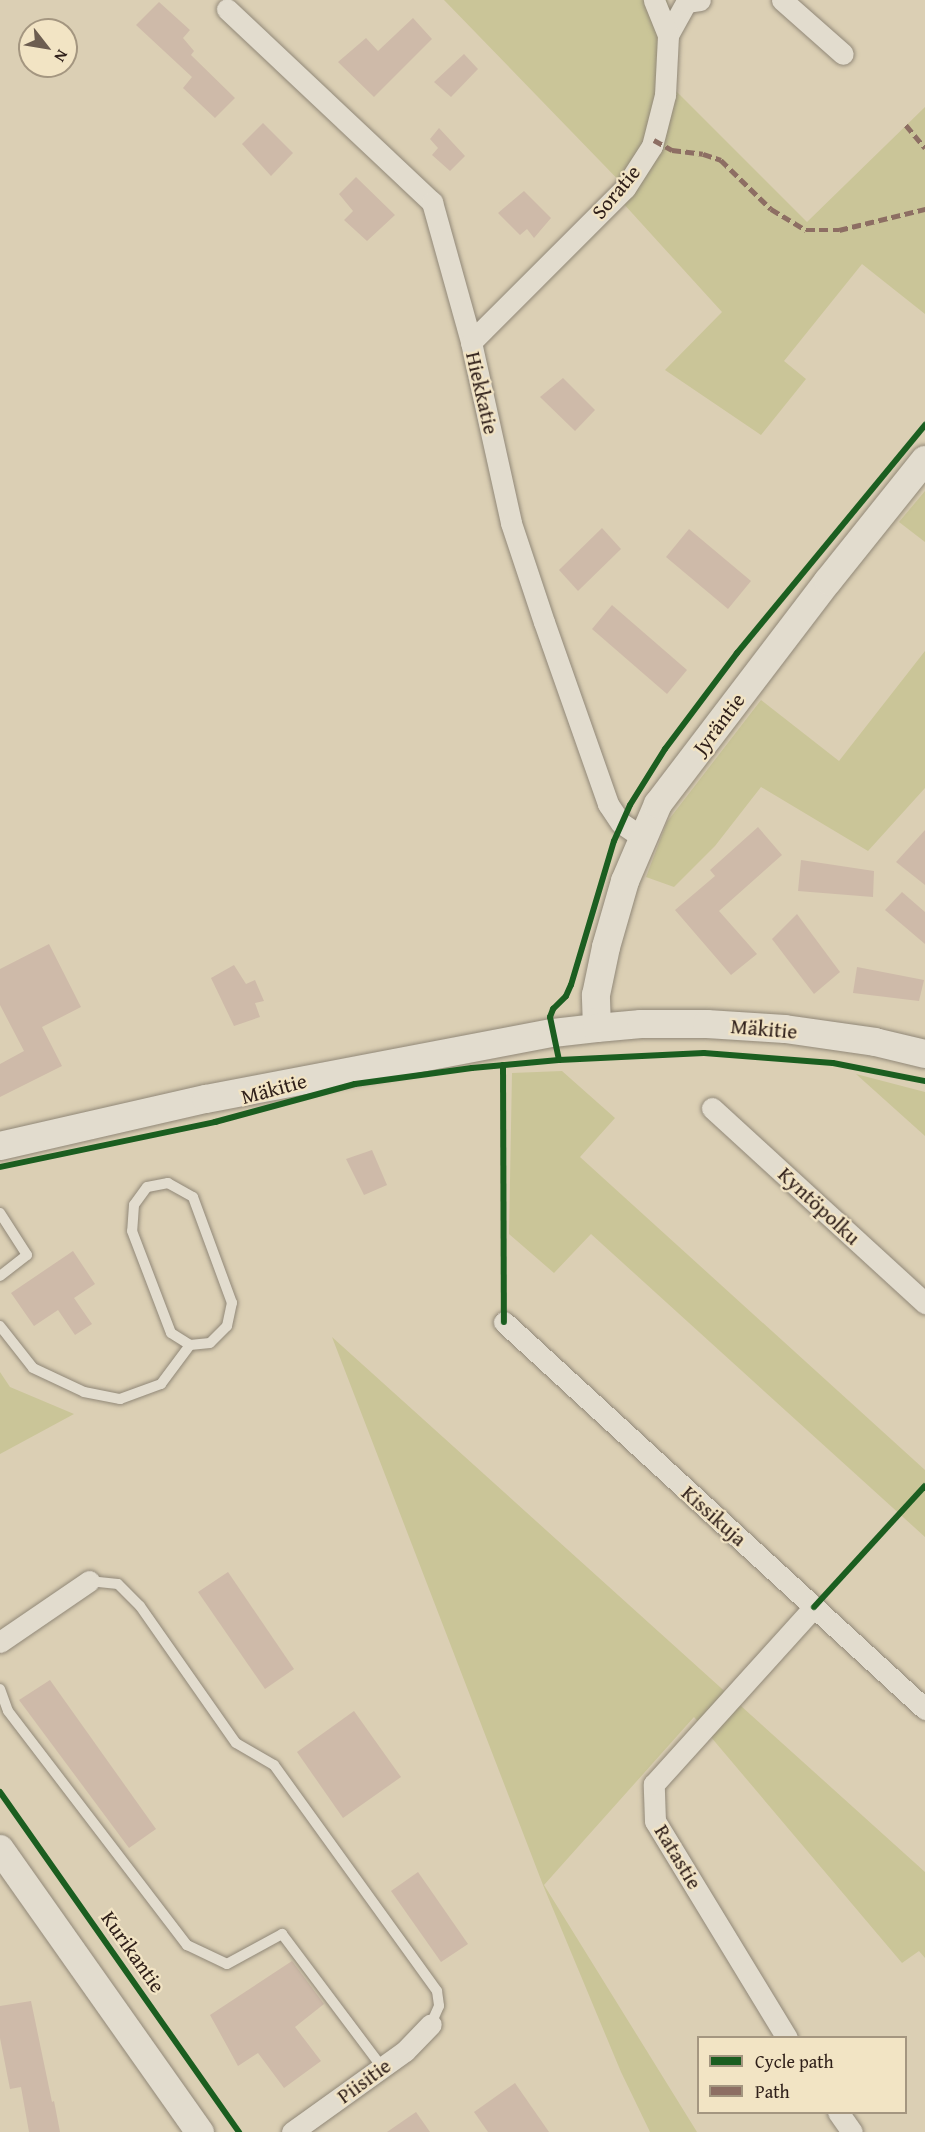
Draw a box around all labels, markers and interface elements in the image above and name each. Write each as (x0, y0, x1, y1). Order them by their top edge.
north arrow (18, 18, 78, 78)
text: N (49, 45, 75, 67)
street label: Soratie (586, 160, 646, 224)
street label: Hiekkatie (460, 349, 504, 437)
street label: Jyräntie (688, 688, 750, 760)
street label: Mäkitie (730, 1014, 798, 1044)
street label: Mäkitie (238, 1068, 310, 1110)
street label: Kyntöpolku (773, 1162, 865, 1250)
street label: Kissikuja (676, 1480, 752, 1552)
street label: Ratastie (649, 1820, 707, 1894)
street label: Kurikantie (96, 1906, 170, 1998)
legend (697, 2036, 907, 2114)
text: Cycle path (755, 2048, 834, 2075)
street label: Piisitie (332, 2053, 396, 2109)
text: Path (755, 2078, 790, 2105)

